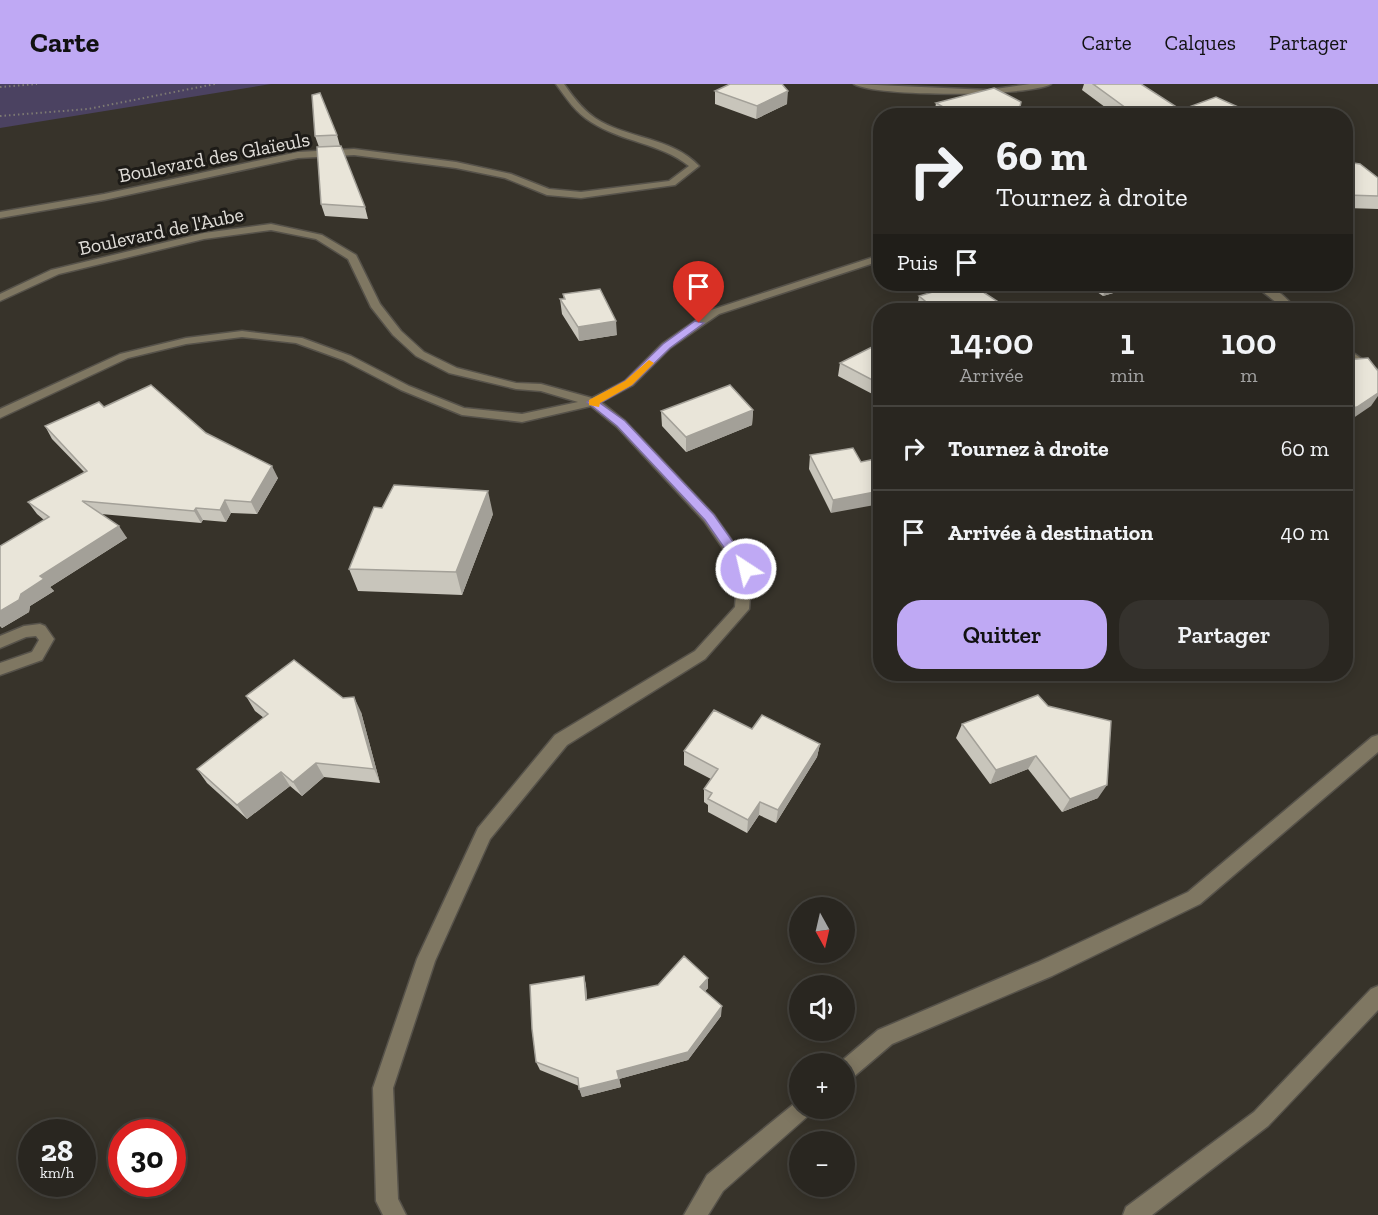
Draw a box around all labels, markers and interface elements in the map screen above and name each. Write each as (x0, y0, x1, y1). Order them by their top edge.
text: Carte (30, 26, 99, 59)
text: Carte (1081, 30, 1132, 55)
text: Calques (1165, 30, 1236, 55)
text: Partager (1269, 30, 1348, 55)
street label: Boulevard des Glaïeuls (116, 127, 312, 187)
text: 60 m (996, 130, 1087, 181)
icon: right (897, 132, 975, 210)
text: Tournez à droite (996, 181, 1188, 213)
street label: Boulevard de l'Aube (76, 202, 246, 260)
icon: arrive (950, 246, 983, 279)
text: Puis (897, 249, 938, 276)
pin (673, 261, 724, 323)
icon: arrive (682, 270, 715, 303)
text: 14:00 (949, 320, 1034, 363)
text: 1 (1120, 320, 1135, 363)
text: 100 (1221, 320, 1277, 363)
text: Arrivée (960, 363, 1023, 387)
text: min (1110, 363, 1145, 387)
text: m (1240, 363, 1257, 387)
icon: right (897, 432, 930, 465)
text: Tournez à droite (948, 435, 1109, 462)
text: 60 m (1281, 435, 1329, 462)
icon: arrive (897, 516, 930, 549)
text: Arrivée à destination (948, 519, 1153, 546)
text: 40 m (1280, 519, 1329, 546)
position arrow (714, 537, 778, 601)
button: Quitter (897, 600, 1107, 669)
button: Partager (1119, 600, 1329, 669)
north arrow (789, 897, 855, 963)
map controls (789, 897, 855, 1197)
button: sound (789, 975, 855, 1041)
button: + (789, 1053, 855, 1119)
speed limit sign: 30 (108, 1119, 186, 1197)
button: − (789, 1131, 855, 1197)
text: 28 (41, 1133, 73, 1169)
text: km/h (40, 1164, 74, 1182)

